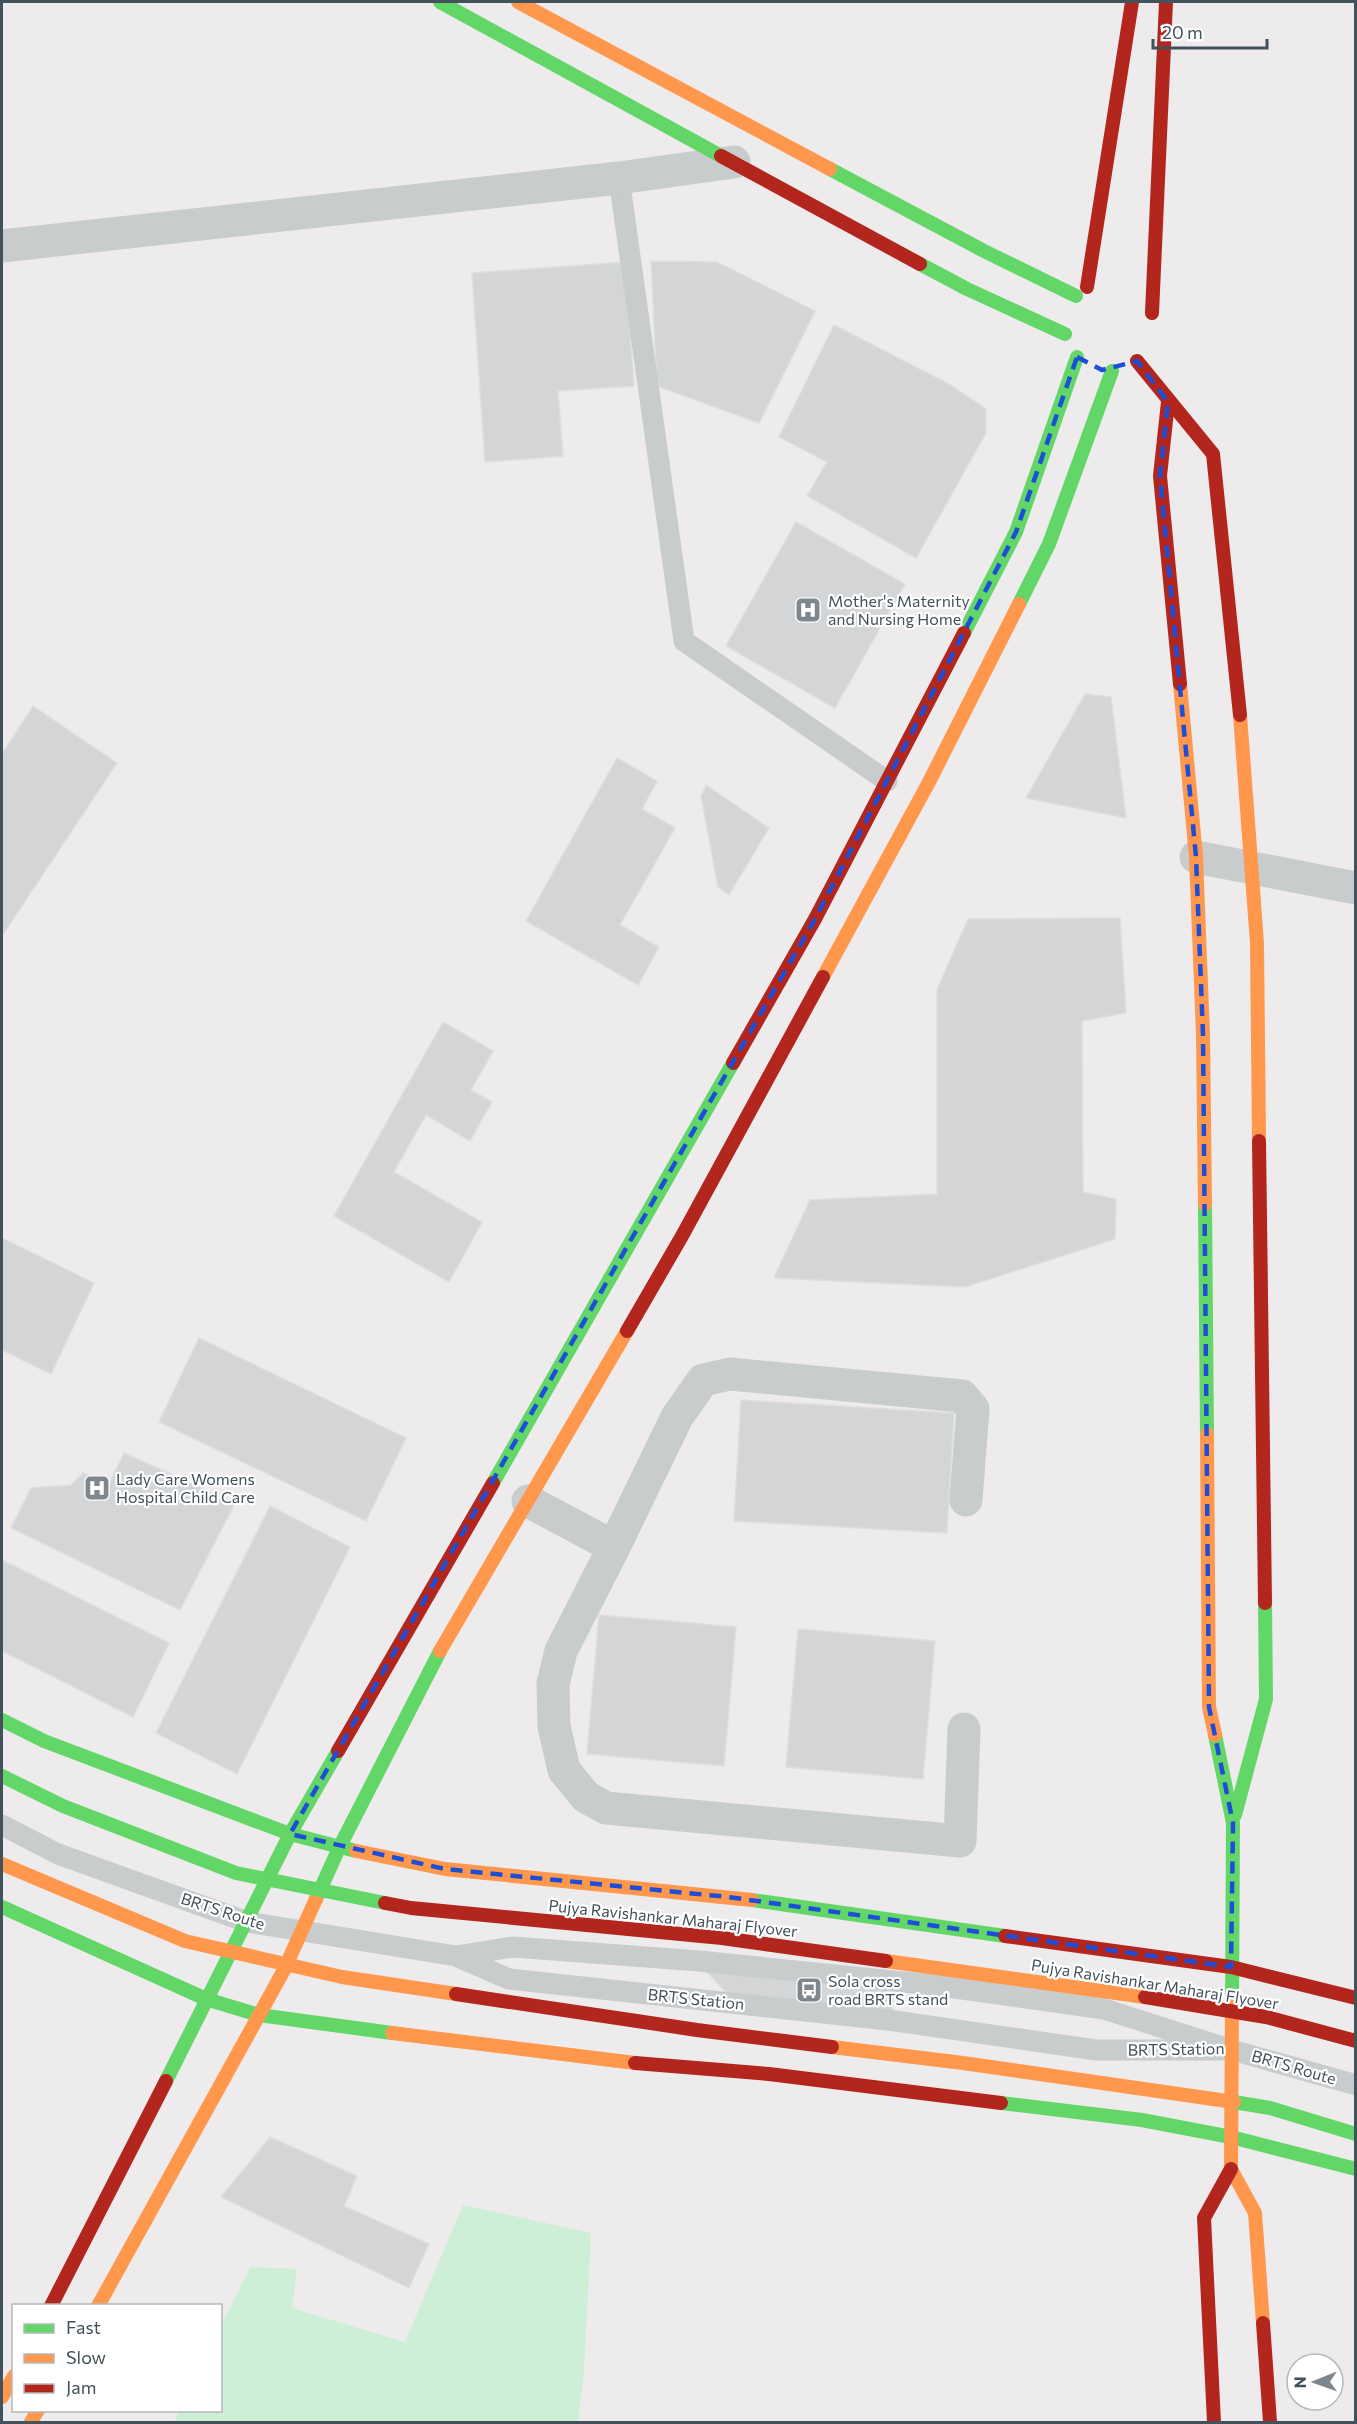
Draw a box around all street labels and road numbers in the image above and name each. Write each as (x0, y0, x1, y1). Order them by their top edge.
street label: BRTS Route (179, 1888, 267, 1933)
street label: Pujya Ravishankar Maharaj Flyover (548, 1895, 799, 1940)
street label: Pujya Ravishankar Maharaj Flyover (1030, 1955, 1281, 2013)
street label: BRTS Station (647, 1984, 745, 2013)
street label: BRTS Station (1127, 2038, 1225, 2059)
street label: BRTS Route (1250, 2045, 1339, 2088)

